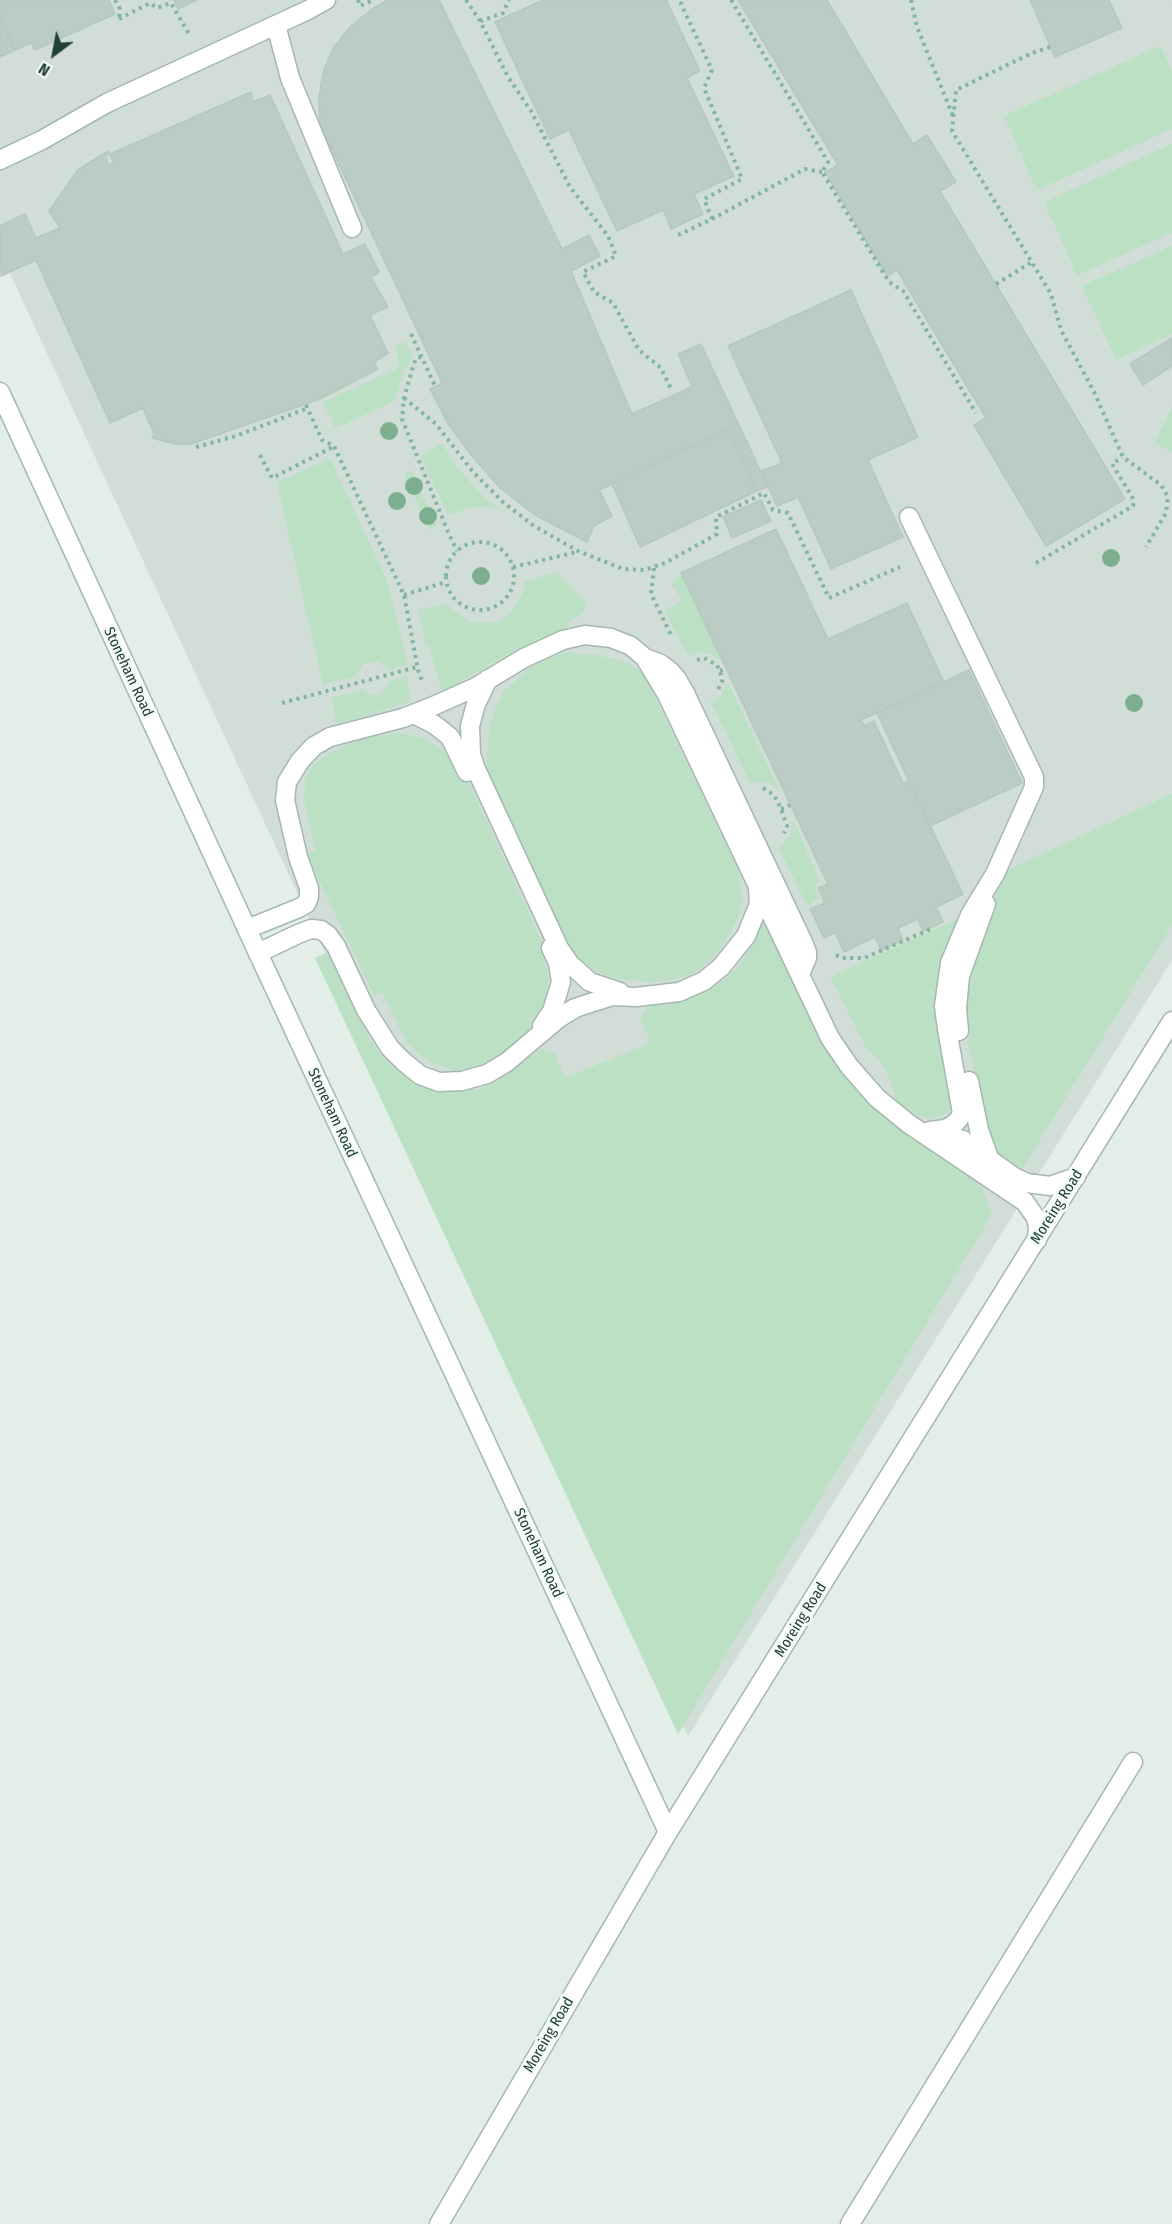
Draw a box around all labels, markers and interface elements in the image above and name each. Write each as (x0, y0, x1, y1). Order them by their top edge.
north arrow (24, 24, 84, 84)
text: N (35, 59, 53, 80)
street label: Stoneham Road (99, 624, 157, 720)
street label: Stoneham Road (303, 1065, 361, 1161)
street label: Moreing Road (1027, 1167, 1087, 1247)
street label: Stoneham Road (509, 1505, 567, 1601)
street label: Moreing Road (771, 1580, 831, 1660)
street label: Moreing Road (520, 1994, 578, 2076)

